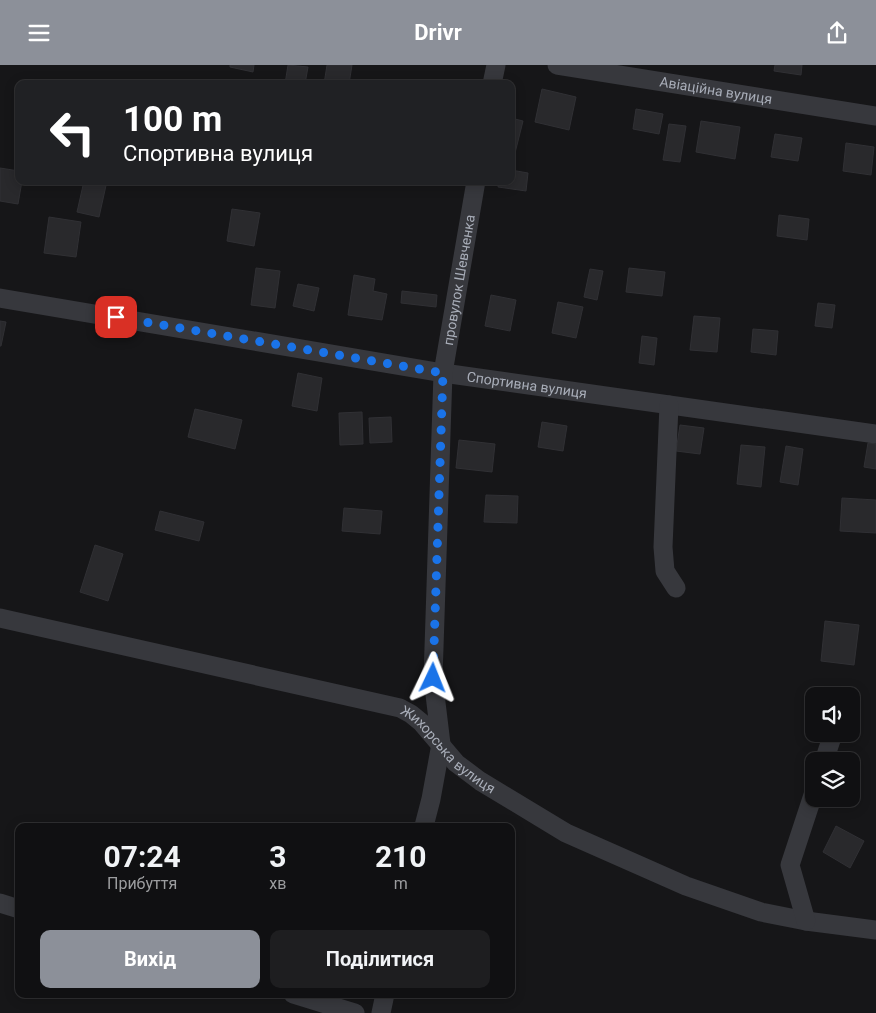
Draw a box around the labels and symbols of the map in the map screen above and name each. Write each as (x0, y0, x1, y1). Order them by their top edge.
street label: Авіаційна вулиця (659, 74, 773, 107)
street label: провулок Шевченка (440, 213, 478, 346)
pin (95, 296, 137, 338)
street label: Спортивна вулиця (466, 368, 588, 401)
position arrow (406, 651, 458, 703)
street label: Жихорська вулиця (398, 702, 498, 796)

